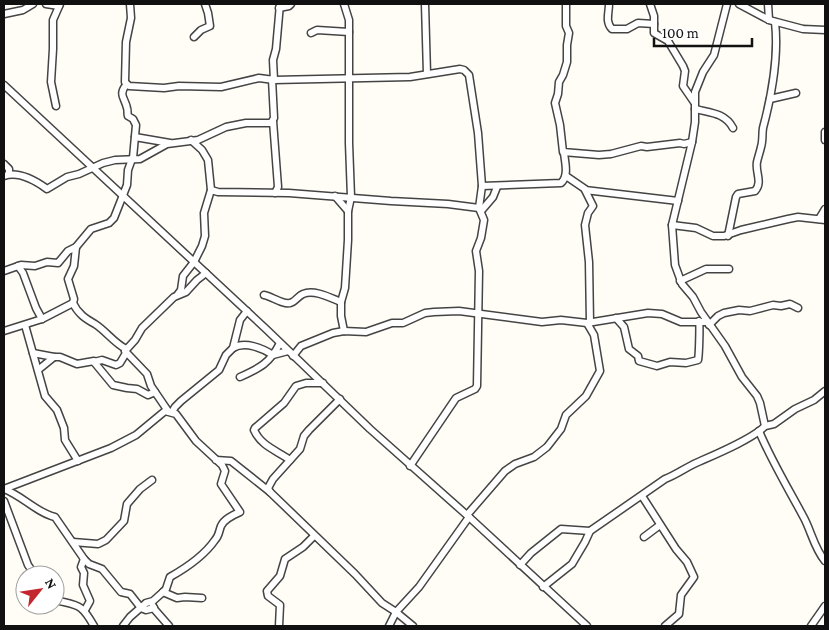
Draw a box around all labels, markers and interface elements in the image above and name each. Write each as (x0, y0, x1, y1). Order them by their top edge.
scale bar (654, 15, 752, 47)
text: 100 m (662, 25, 699, 41)
north arrow (15, 565, 65, 615)
text: N (42, 575, 61, 592)

